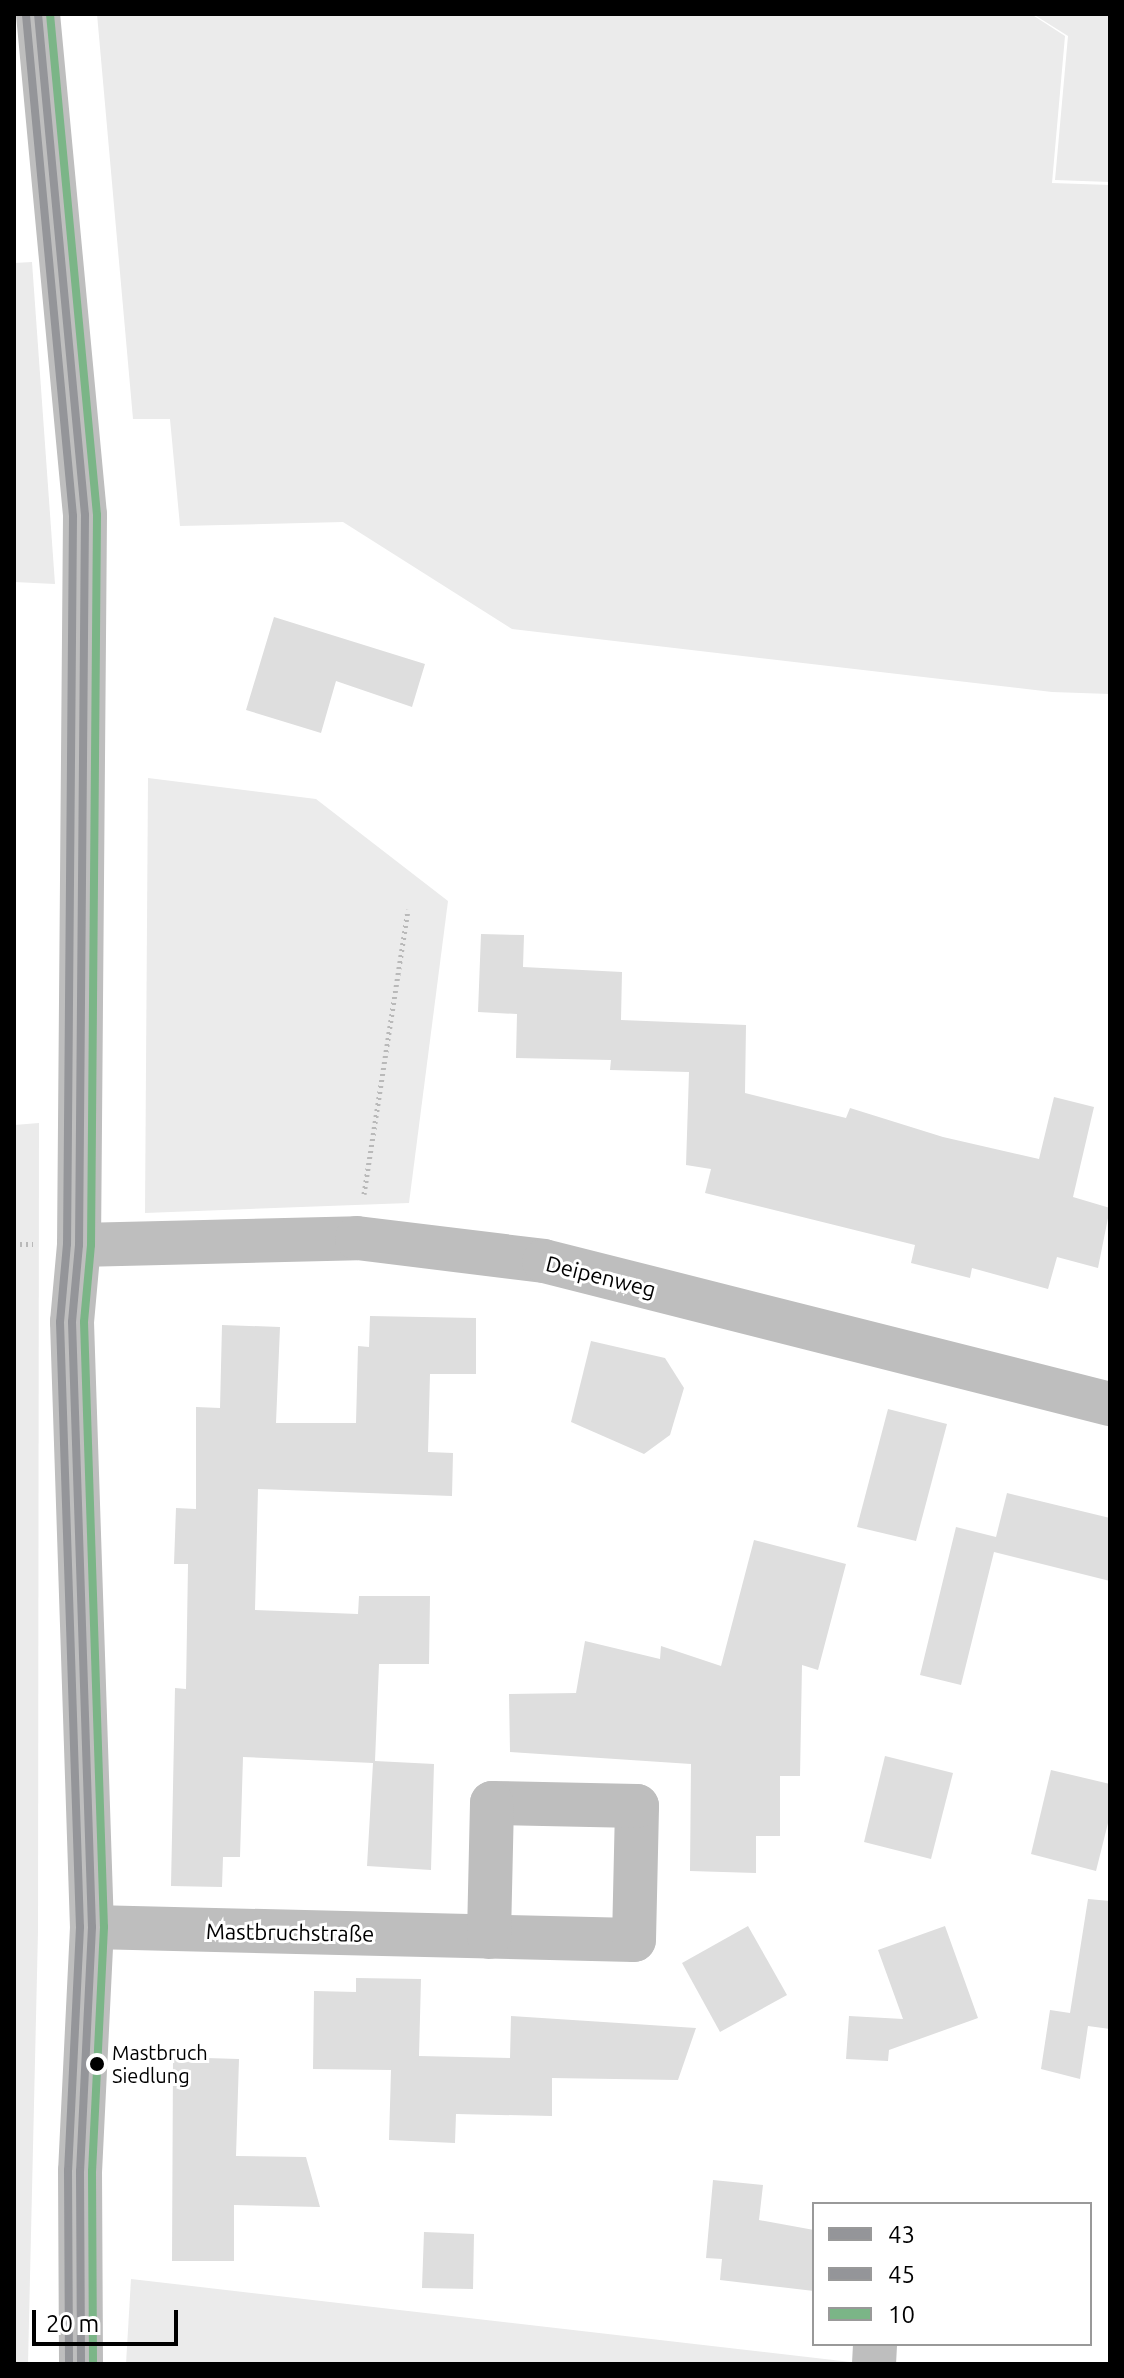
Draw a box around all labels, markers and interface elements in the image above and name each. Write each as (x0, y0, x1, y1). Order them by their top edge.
street label: Deipenweg (543, 1250, 659, 1302)
street label: Mastbruchstraße (206, 1917, 374, 1947)
place label: Mastbruch Siedlung (112, 2040, 208, 2087)
marker: Mastbruch Siedlung (89, 2056, 105, 2072)
legend (812, 2202, 1092, 2346)
text: 43 (888, 2221, 915, 2248)
text: 45 (888, 2261, 915, 2288)
scale bar (36, 2294, 182, 2344)
text: 10 (888, 2301, 915, 2328)
text: 20 m (46, 2310, 99, 2337)

